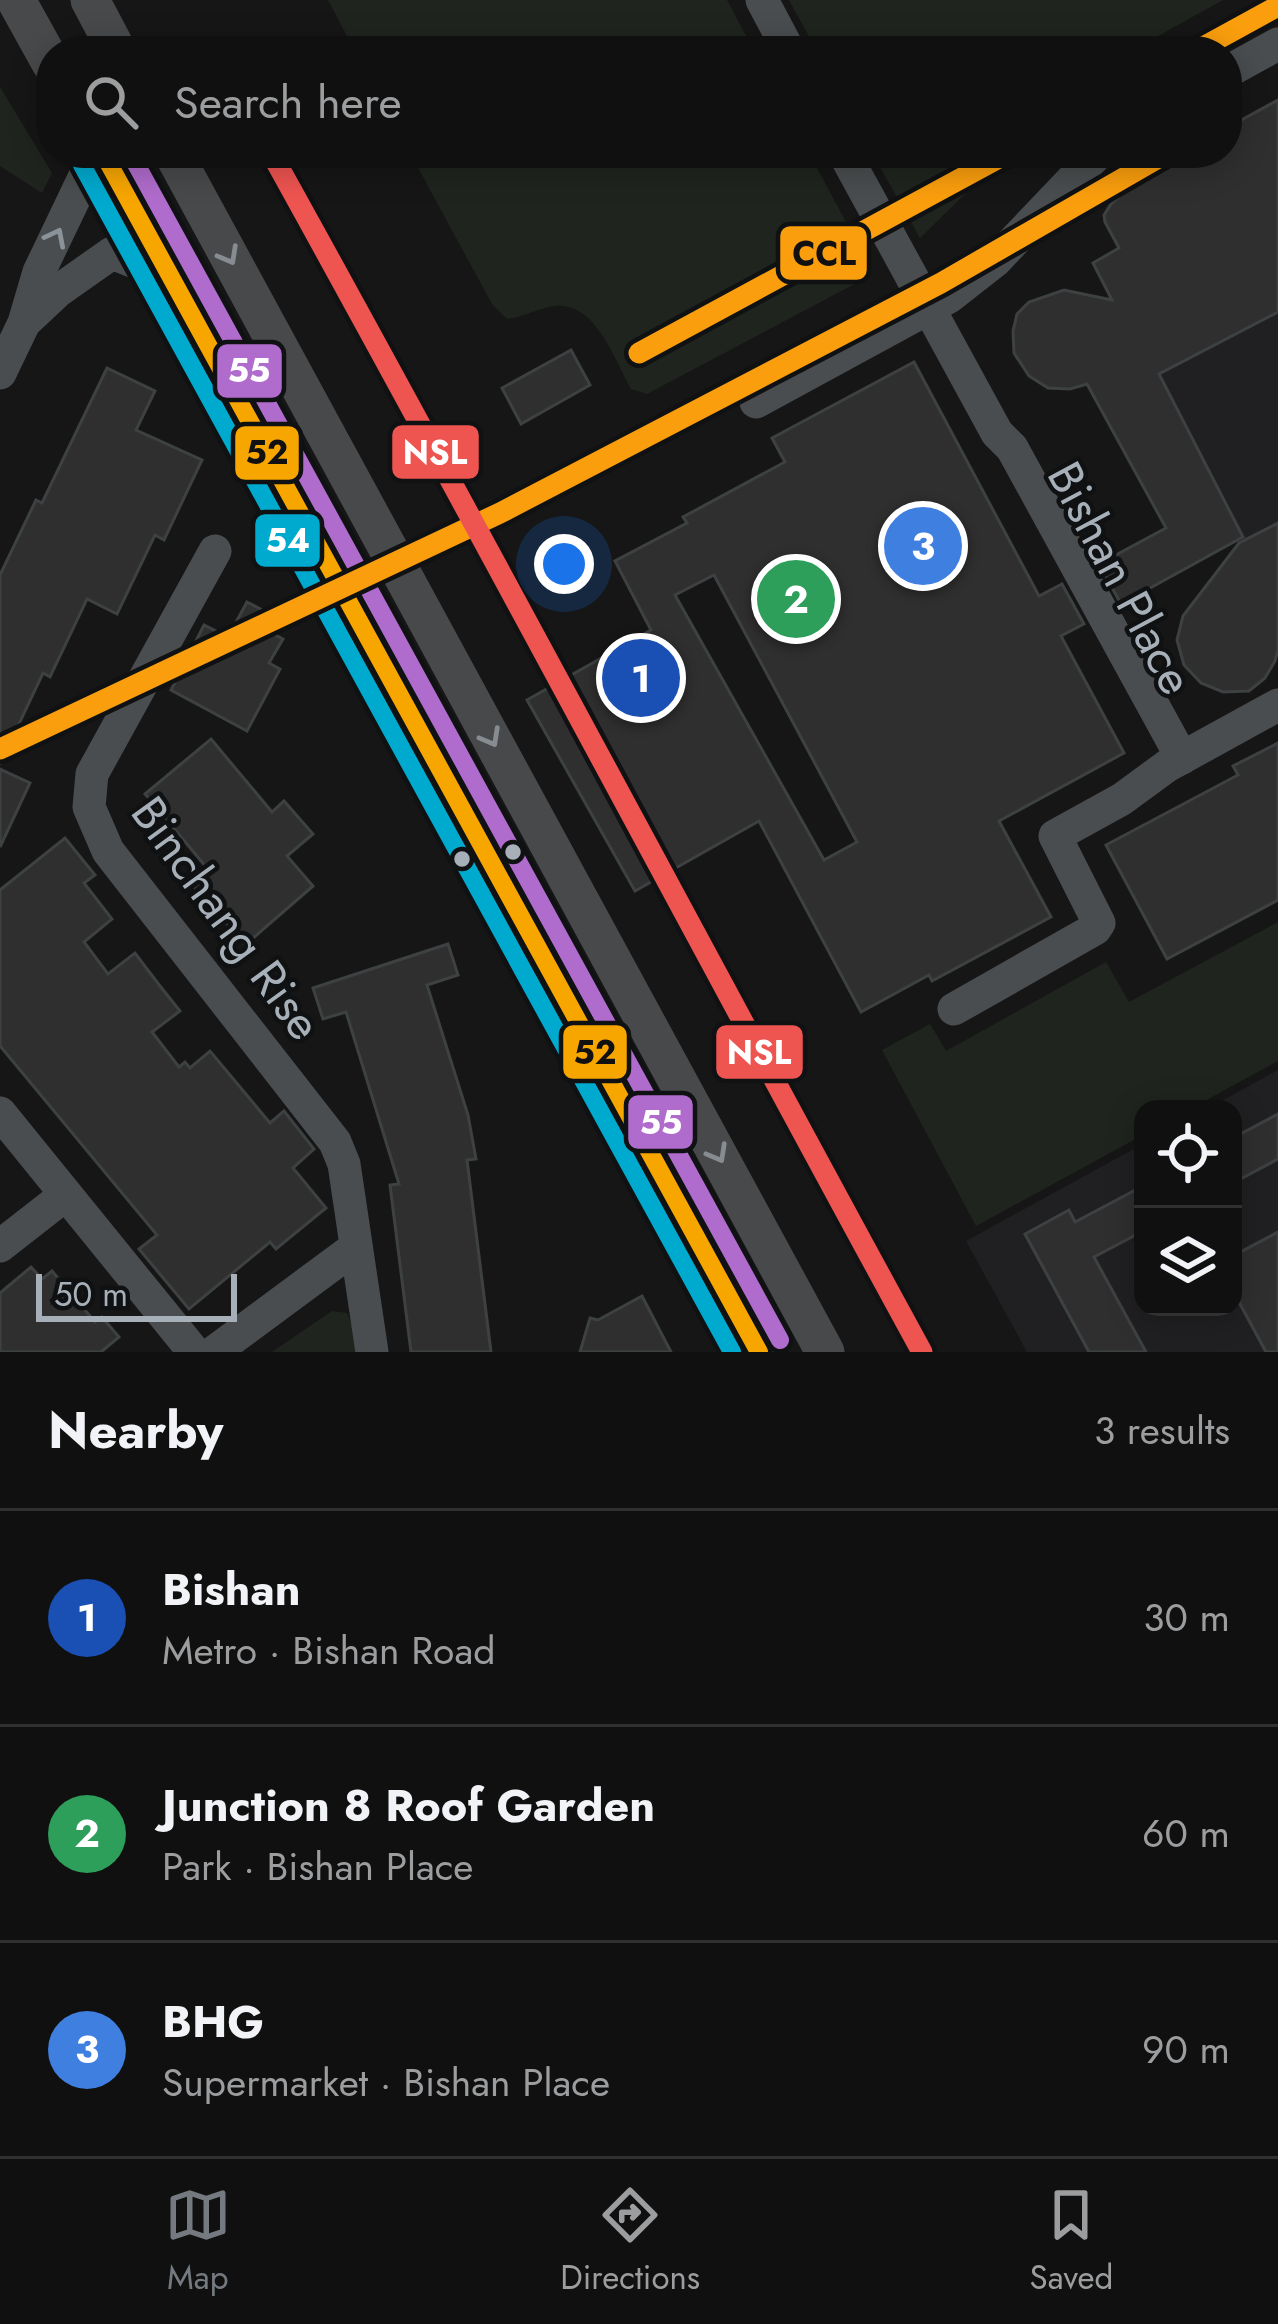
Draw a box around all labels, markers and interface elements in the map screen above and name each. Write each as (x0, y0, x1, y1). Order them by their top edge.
search box (36, 36, 1242, 168)
icon: search (78, 69, 144, 135)
text: Search here (174, 70, 402, 135)
line badge: CCL (778, 224, 869, 282)
one-way arrow (42, 227, 65, 249)
text: CCL (792, 230, 856, 277)
one-way arrow (215, 243, 238, 264)
line badge: 55 (215, 342, 284, 400)
text: 55 (228, 347, 270, 394)
line badge: NSL (390, 423, 481, 481)
line badge: 52 (233, 424, 301, 482)
text: 52 (246, 429, 288, 476)
text: NSL (403, 429, 468, 476)
street label: Bishan Place (1030, 450, 1211, 707)
pin: 3 (884, 501, 962, 591)
line badge: 54 (253, 512, 322, 569)
text: 54 (266, 517, 310, 564)
your location (534, 534, 594, 594)
pin: 2 (757, 554, 835, 644)
pin: 1 (602, 633, 680, 723)
one-way arrow (476, 725, 499, 747)
street label: Binchang Rise (115, 782, 339, 1054)
unlabelled marker (502, 841, 524, 863)
unlabelled marker (451, 848, 473, 870)
line badge: 52 (561, 1023, 629, 1081)
line badge: NSL (714, 1023, 805, 1081)
text: 52 (574, 1029, 616, 1076)
text: NSL (727, 1029, 792, 1076)
line badge: 55 (626, 1093, 695, 1151)
text: 55 (640, 1099, 682, 1146)
map controls (1134, 1100, 1242, 1316)
button: locate (1134, 1100, 1242, 1208)
one-way arrow (704, 1141, 727, 1163)
button: layers (1134, 1208, 1242, 1316)
scale bar (36, 1268, 237, 1321)
text: 50 m (54, 1271, 128, 1318)
text: Nearby (48, 1393, 223, 1467)
text: 3 results (1094, 1402, 1230, 1459)
text: Bishan (162, 1557, 301, 1622)
text: 1 (77, 1589, 97, 1646)
text: 30 m (1143, 1589, 1230, 1646)
text: Metro · Bishan Road (162, 1622, 495, 1679)
text: Junction 8 Roof Garden (162, 1773, 655, 1838)
text: 2 (74, 1805, 100, 1862)
text: 60 m (1142, 1805, 1230, 1862)
text: Park · Bishan Place (162, 1838, 473, 1895)
text: BHG (162, 1989, 264, 2054)
text: 3 (75, 2021, 99, 2078)
text: 90 m (1142, 2021, 1230, 2078)
text: Supermarket · Bishan Place (162, 2054, 610, 2111)
tab: Map (165, 2182, 231, 2301)
tab: Directions (560, 2182, 700, 2301)
tab: Saved (1030, 2182, 1113, 2301)

